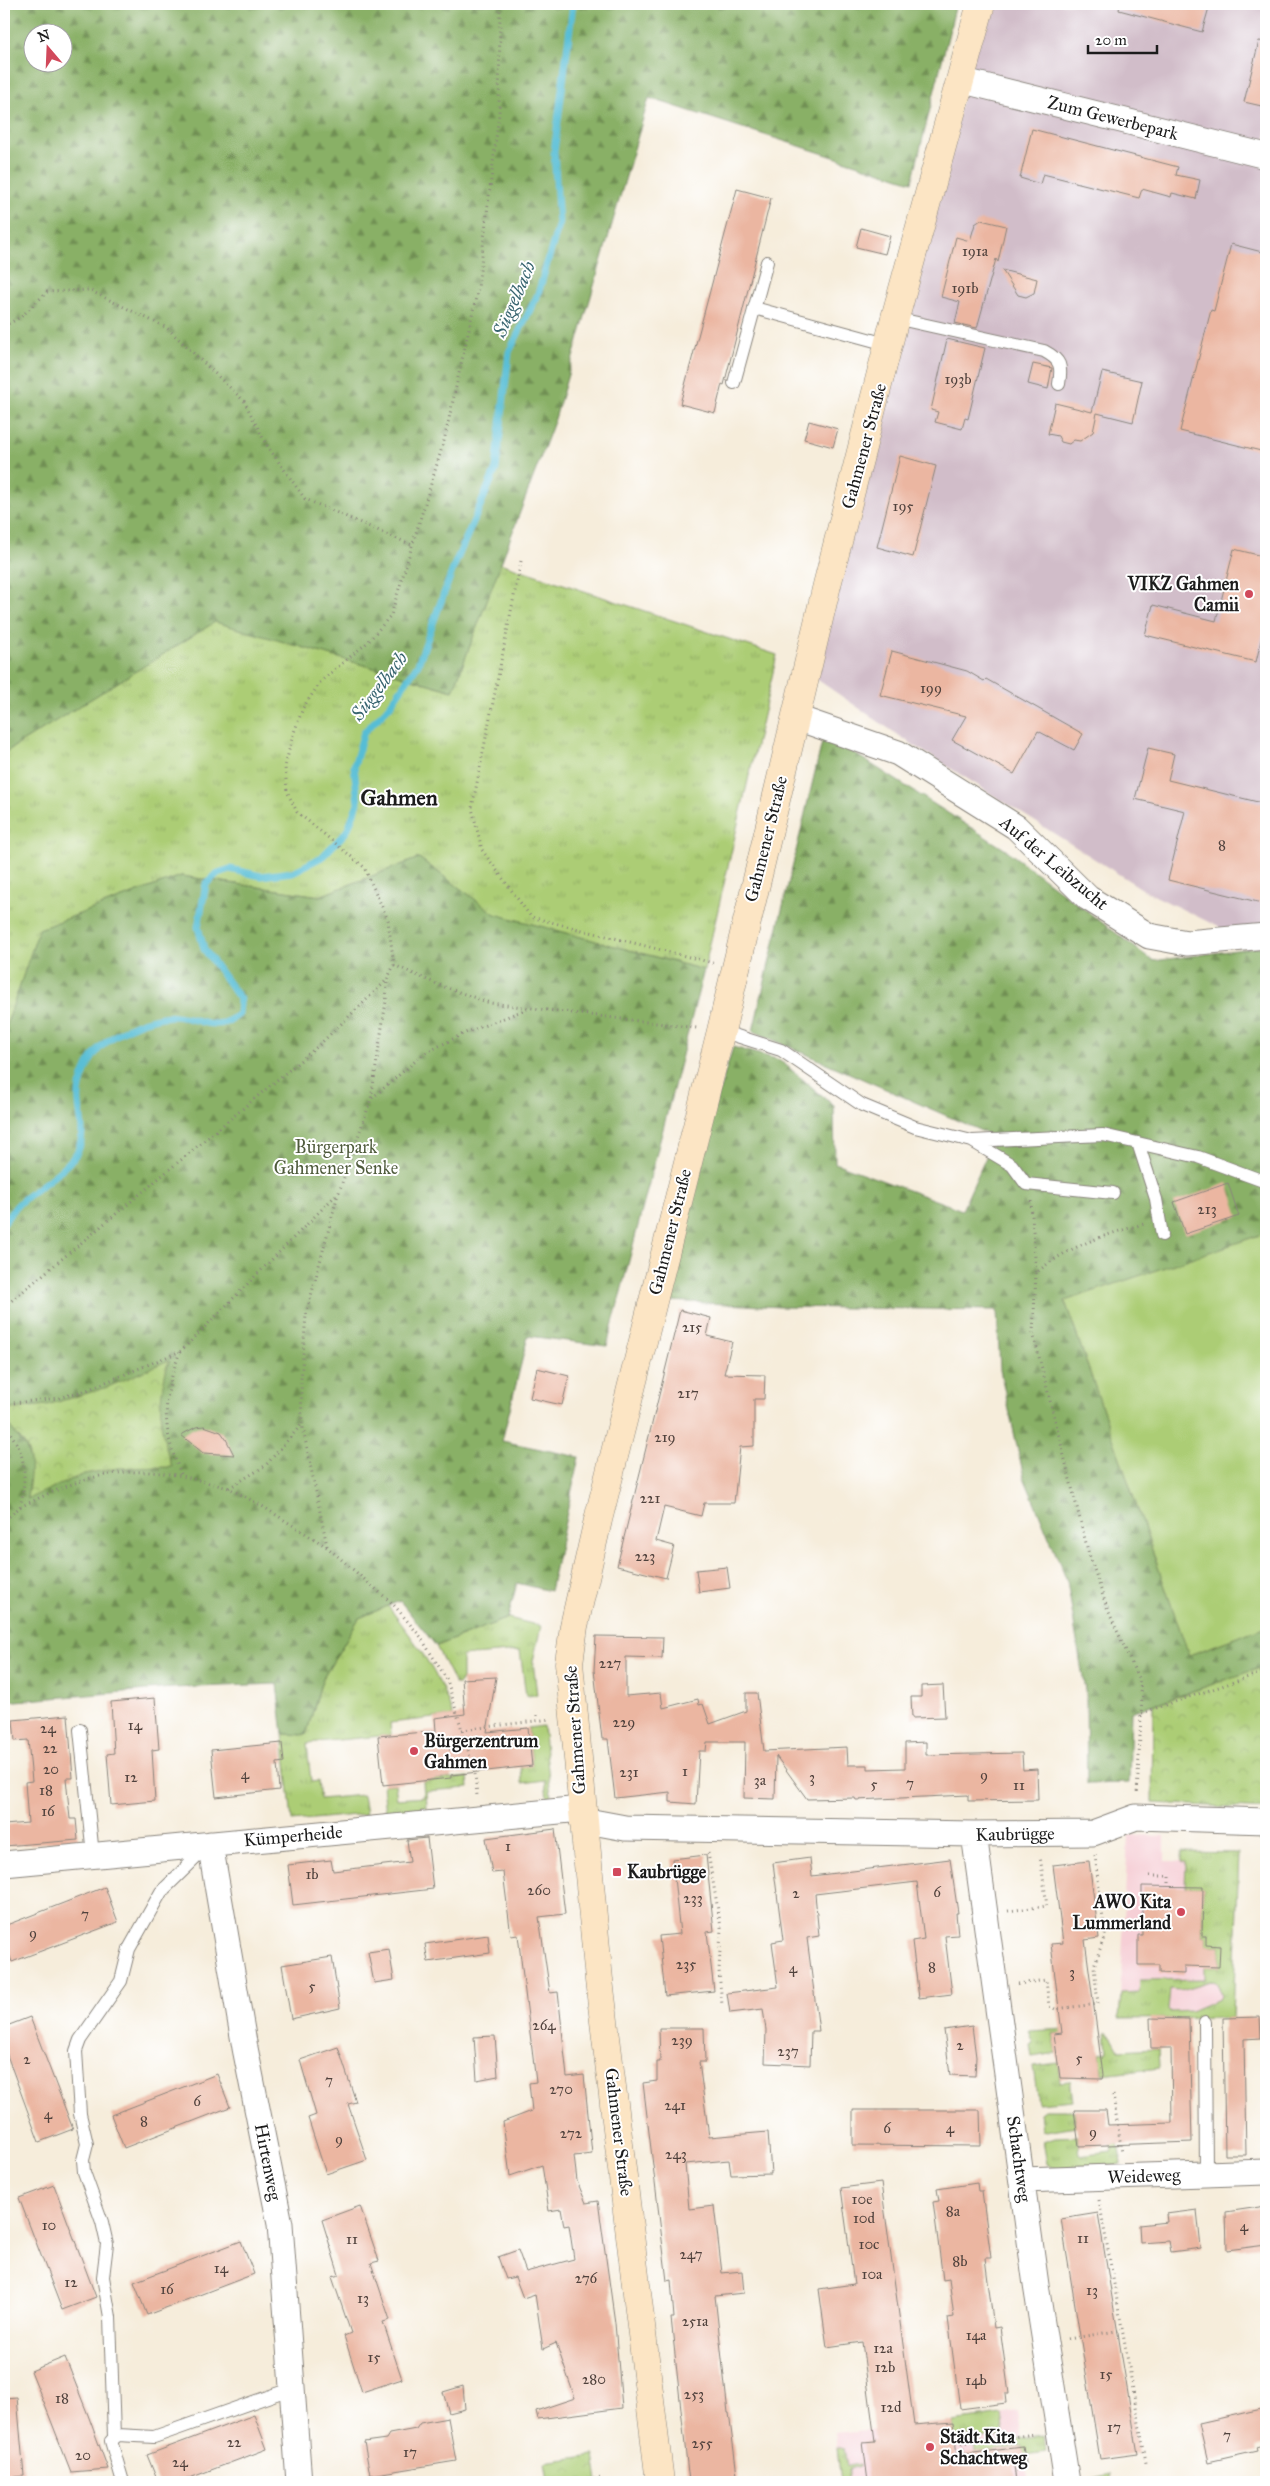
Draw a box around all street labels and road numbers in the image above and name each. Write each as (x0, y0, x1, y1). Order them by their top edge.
street label: Zum Gewerbepark (1045, 91, 1181, 145)
street label: Gahmener Straße (837, 381, 891, 511)
street label: Gahmener Straße (740, 774, 792, 904)
street label: Auf der Leibzucht (995, 811, 1113, 915)
street label: Gahmener Straße (644, 1167, 696, 1297)
street label: Gahmener Straße (560, 1665, 590, 1795)
street label: Kümperheide (243, 1821, 343, 1851)
street label: Kaubrügge (975, 1822, 1055, 1847)
street label: Gahmener Straße (600, 2067, 638, 2197)
street label: Schachtweg (1001, 2114, 1036, 2204)
street label: Hirtenweg (249, 2122, 286, 2203)
street label: Weideweg (1107, 2164, 1181, 2189)

